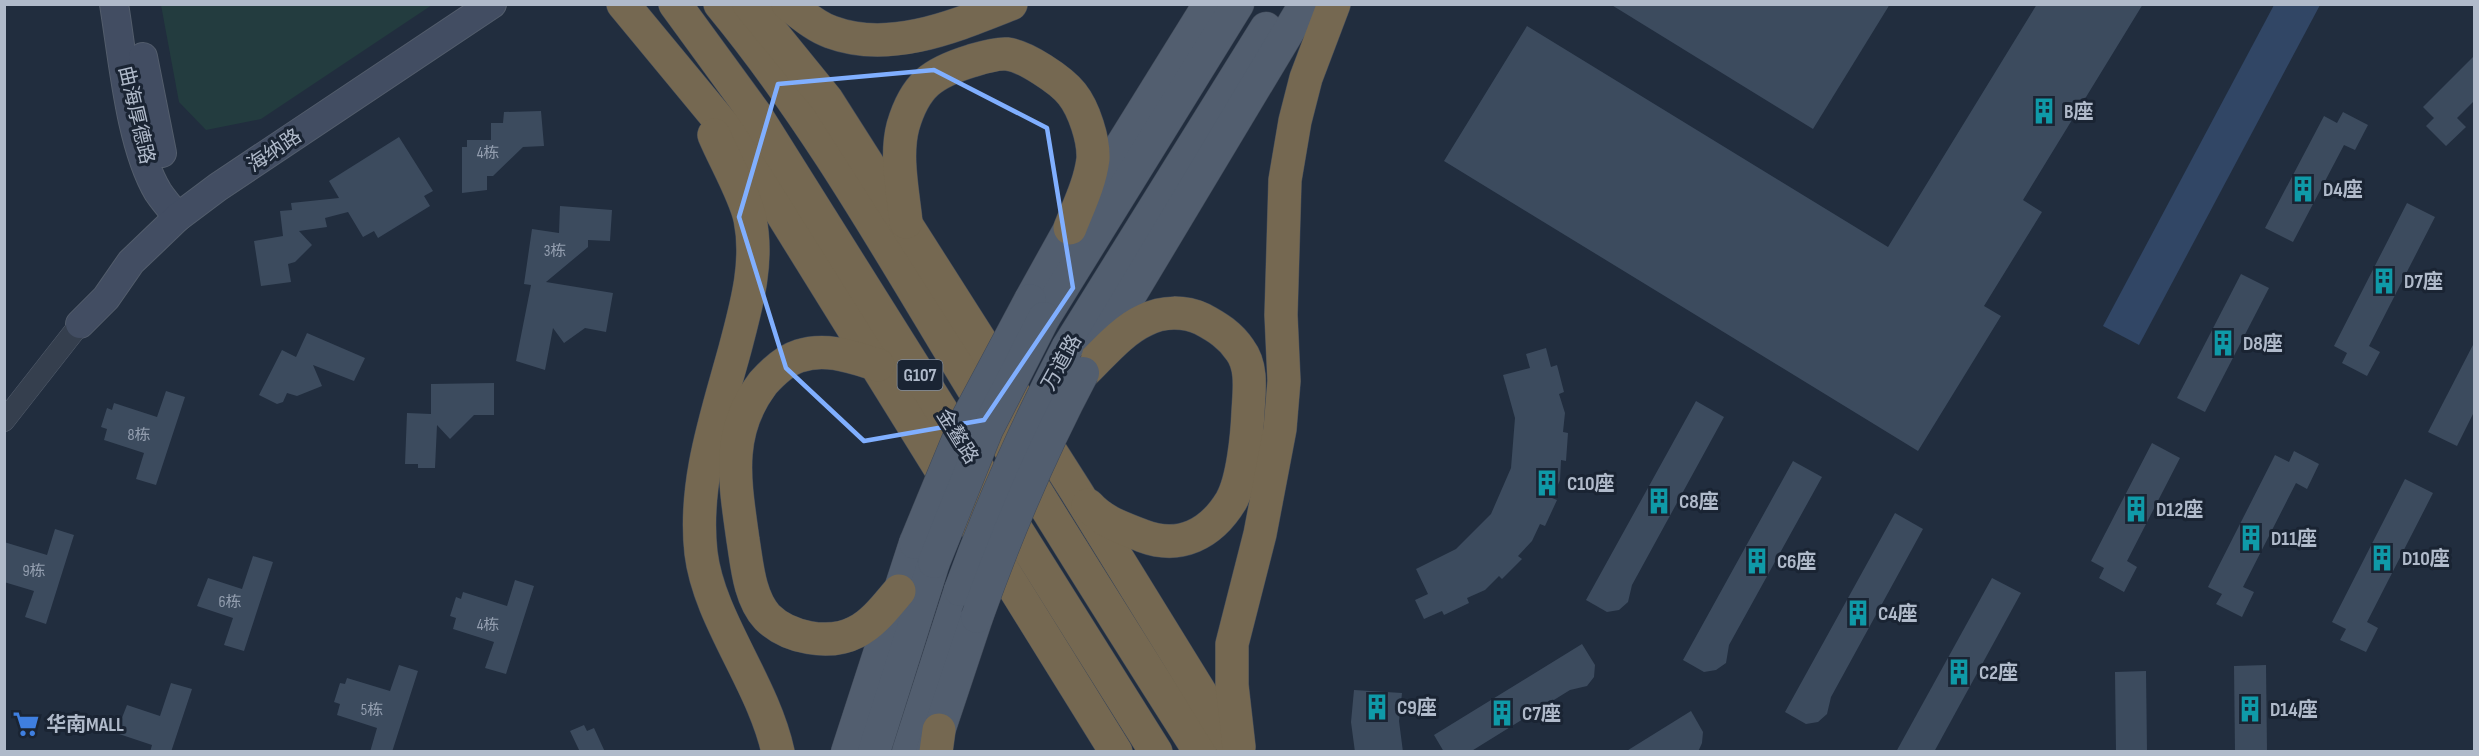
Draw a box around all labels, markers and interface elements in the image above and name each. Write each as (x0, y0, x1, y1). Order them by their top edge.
street label: 曲海厚德路 (113, 64, 159, 167)
building icon: B座 (2029, 96, 2059, 126)
place label: B座 (2064, 100, 2094, 124)
street label: 海纳路 (243, 124, 306, 178)
house number: 4栋 (477, 144, 499, 163)
building icon: D4座 (2288, 174, 2318, 204)
place label: D4座 (2323, 178, 2363, 202)
house number: 3栋 (544, 242, 566, 261)
building icon: D7座 (2369, 266, 2399, 296)
place label: D7座 (2404, 270, 2443, 294)
building icon: D8座 (2208, 328, 2238, 358)
street label: 万道路 (1037, 330, 1087, 395)
place label: D8座 (2243, 332, 2283, 356)
road number: G107 (898, 360, 942, 390)
street label: 金鳌路 (931, 405, 983, 468)
house number: 8栋 (127, 426, 151, 445)
building icon: C10座 (1532, 468, 1562, 498)
place label: C10座 (1567, 472, 1615, 496)
building icon: C8座 (1644, 486, 1674, 516)
place label: C8座 (1679, 490, 1719, 514)
building icon: D12座 (2121, 494, 2151, 524)
place label: D12座 (2156, 498, 2203, 522)
building icon: D11座 (2236, 523, 2266, 553)
place label: D11座 (2271, 527, 2317, 551)
building icon: D10座 (2367, 543, 2397, 573)
building icon: C6座 (1742, 546, 1772, 576)
place label: D10座 (2402, 547, 2450, 571)
place label: C6座 (1777, 550, 1816, 574)
house number: 9栋 (22, 562, 46, 581)
house number: 6栋 (218, 593, 242, 612)
building icon: C4座 (1843, 598, 1873, 628)
place label: C4座 (1878, 602, 1918, 626)
house number: 4栋 (477, 616, 499, 635)
building icon: C2座 (1944, 657, 1974, 687)
place label: C2座 (1979, 661, 2018, 685)
building icon: C9座 (1362, 692, 1392, 722)
building icon: D14座 (2235, 694, 2265, 724)
place label: C9座 (1397, 696, 1437, 720)
building icon: C7座 (1487, 698, 1517, 728)
place label: D14座 (2270, 698, 2318, 722)
house number: 5栋 (361, 701, 383, 720)
place label: C7座 (1522, 702, 1561, 726)
supermarket icon: 华南MALL (11, 709, 41, 739)
place label: 华南MALL (46, 713, 124, 737)

